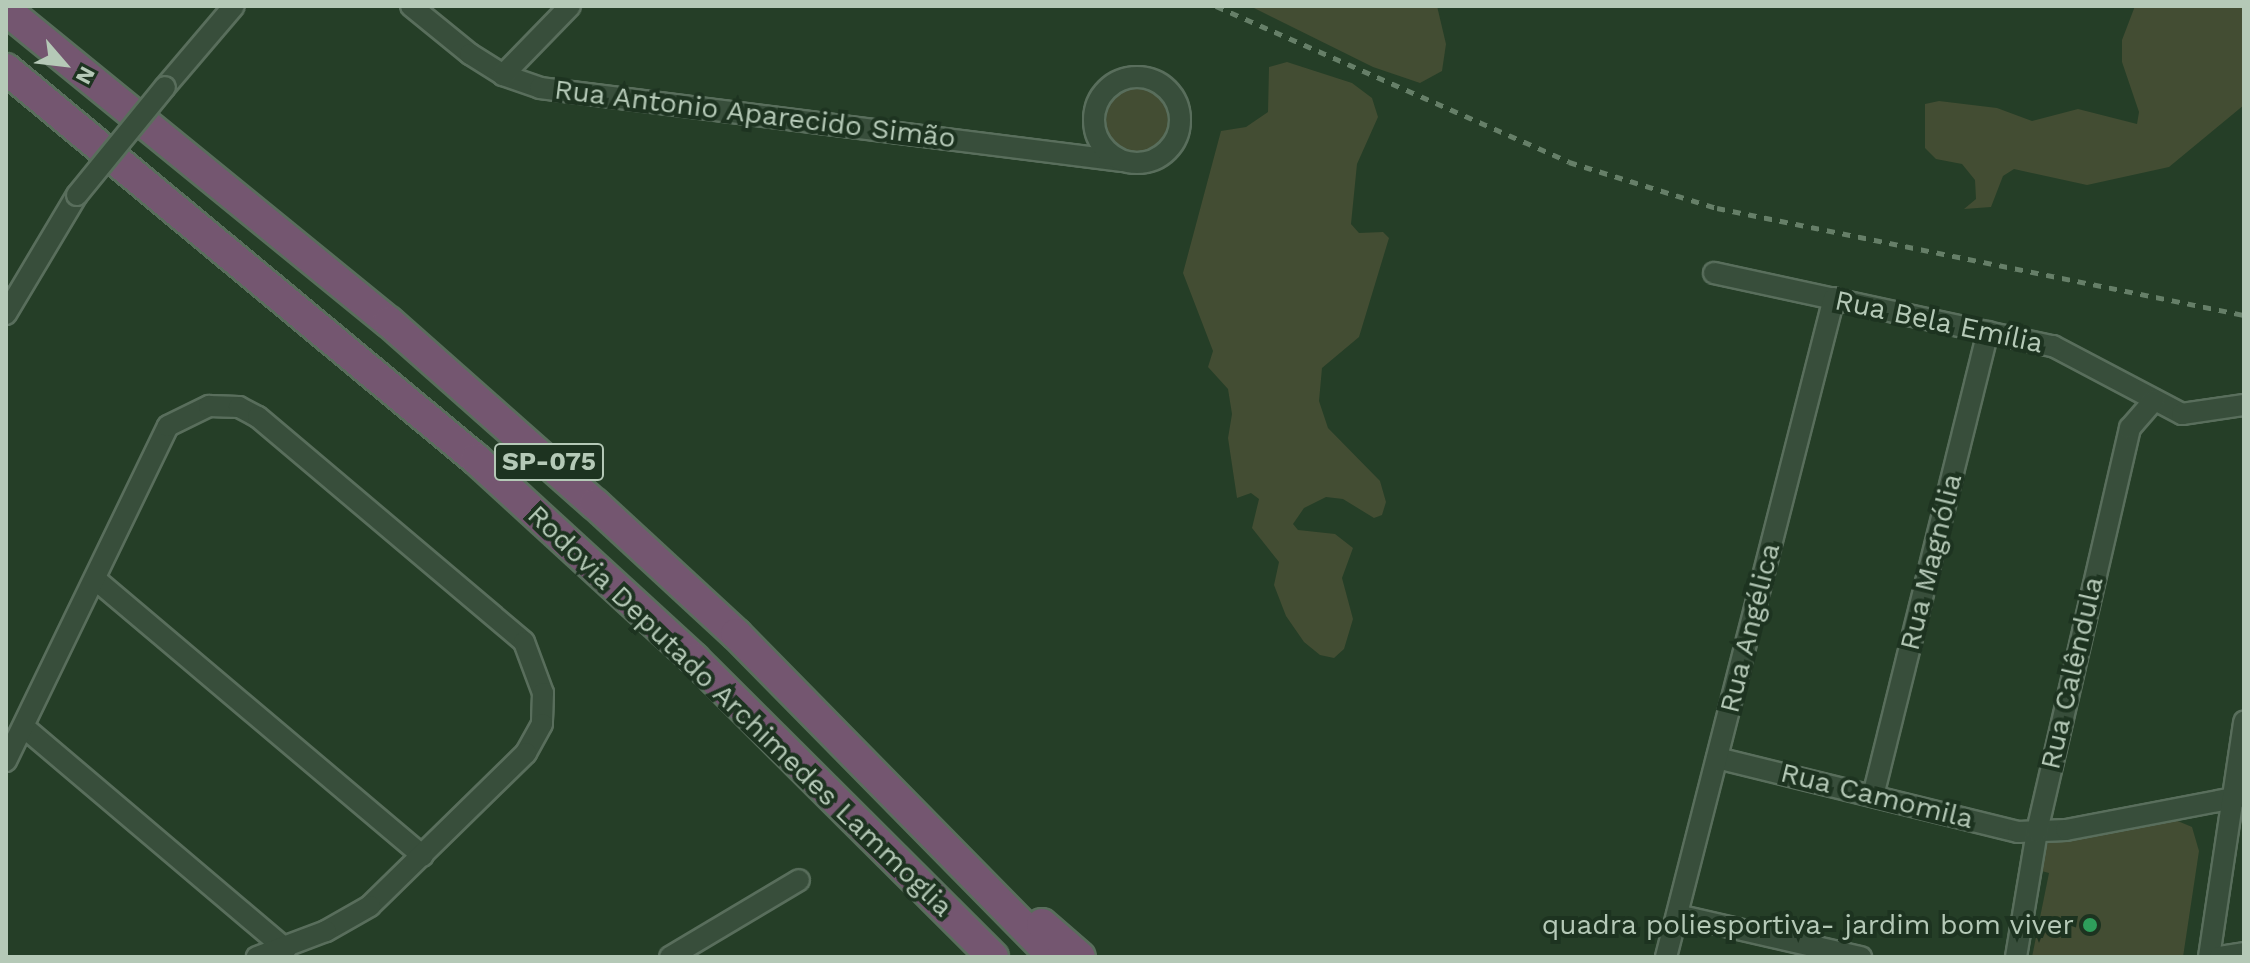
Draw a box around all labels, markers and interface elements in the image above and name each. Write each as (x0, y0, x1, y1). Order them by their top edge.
north arrow (24, 24, 104, 104)
text: N (71, 62, 100, 89)
street label: Rua Antonio Aparecido Simão (551, 73, 959, 155)
street label: Rua Bela Emília (1831, 283, 2047, 361)
road number: SP-075 (493, 440, 605, 484)
street label: Rua Magnólia (1893, 470, 1969, 654)
street label: Rodovia Deputado Archimedes Lammoglia (520, 498, 960, 924)
street label: Rua Angélica (1712, 539, 1788, 717)
street label: Rua Calêndula (2033, 573, 2111, 773)
street label: Rua Camomila (1777, 756, 1977, 836)
place label: quadra poliesportiva- jardim bom viver (1540, 908, 2074, 942)
marker: quadra poliesportiva- jardim bom viver (2081, 916, 2099, 934)

